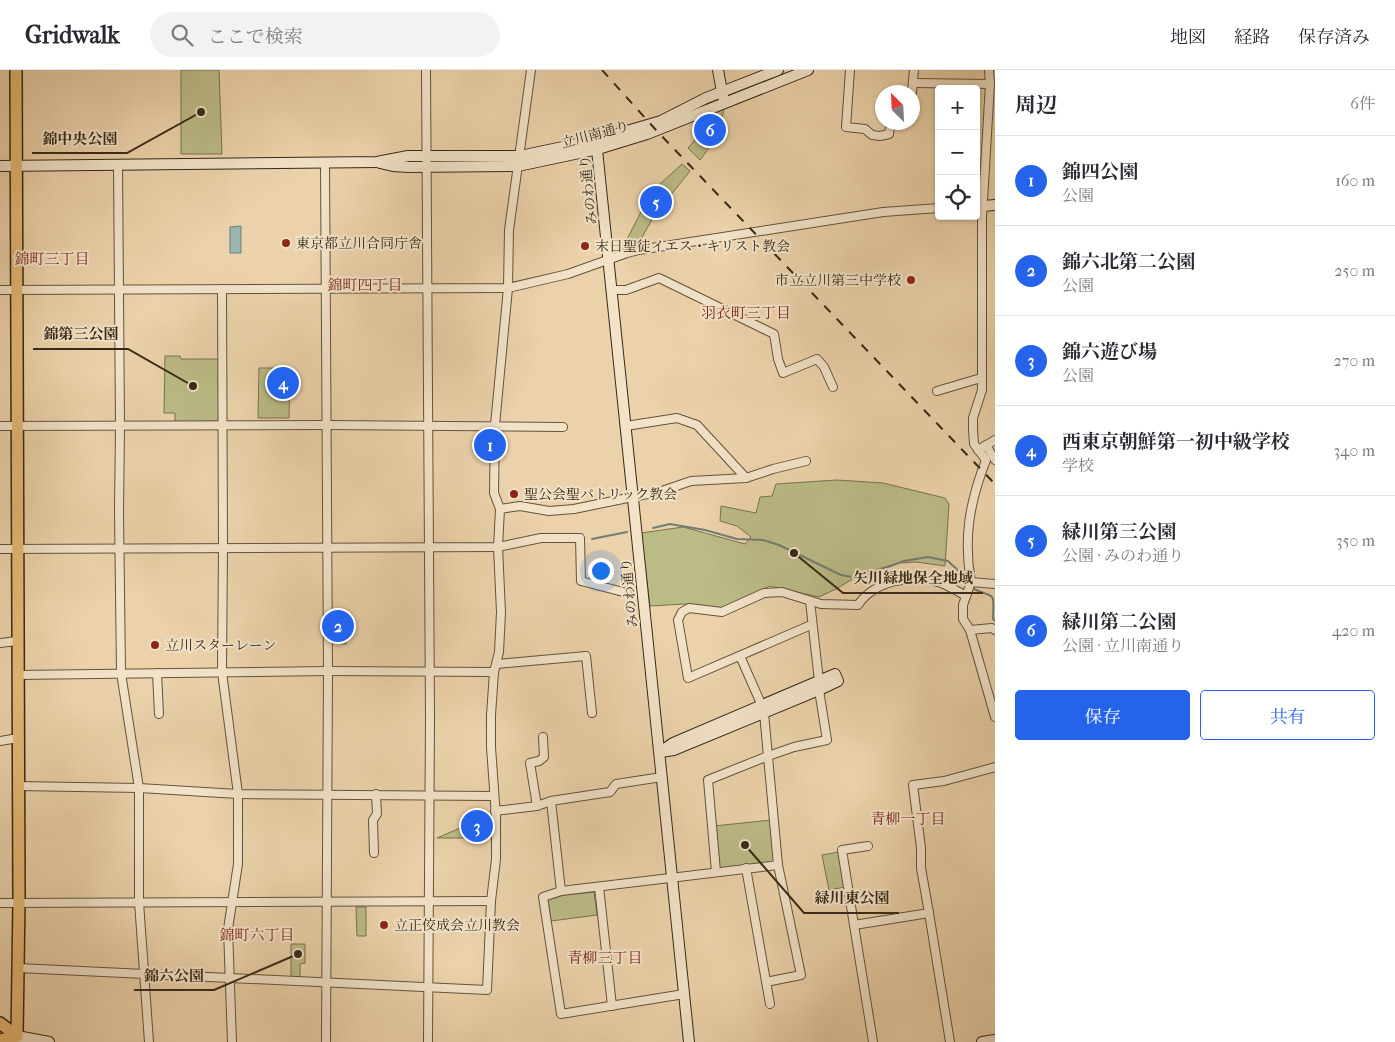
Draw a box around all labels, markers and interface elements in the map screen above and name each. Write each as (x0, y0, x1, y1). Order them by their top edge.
search box (150, 12, 500, 57)
text: Gridwalk (25, 21, 120, 49)
icon: search (168, 21, 196, 49)
text: ここで検索 (208, 26, 303, 48)
text: 地図 (1170, 27, 1206, 48)
text: 経路 (1234, 27, 1270, 48)
text: 保存済み (1298, 27, 1370, 48)
north arrow (875, 85, 920, 130)
map controls (935, 85, 980, 220)
button: + (935, 85, 980, 130)
text: 周辺 (1015, 93, 1057, 117)
text: 6件 (1350, 94, 1375, 113)
pin: 6 (694, 111, 726, 149)
street label: 立川南通り (559, 117, 631, 152)
callout: 錦中央公園 (32, 123, 127, 153)
text: 錦中央公園 (42, 130, 118, 148)
button: − (935, 130, 980, 175)
street label: みのわ通り (576, 154, 601, 226)
text: 錦四公園 (1062, 161, 1138, 183)
text: 1 (1028, 171, 1034, 190)
text: 160 m (1335, 171, 1375, 190)
button: locate (935, 175, 980, 220)
pin: 5 (640, 183, 672, 221)
text: 公園 (1062, 186, 1094, 205)
place label: 東京都立川合同庁舎 (296, 235, 422, 252)
marker: 東京都立川合同庁舎 (280, 237, 292, 249)
place label: 末日聖徒イエス・キリスト教会 (595, 238, 790, 255)
marker: 末日聖徒イエス・キリスト教会 (579, 240, 591, 252)
district label: 錦町三丁目 (14, 250, 90, 268)
text: 錦六北第二公園 (1062, 251, 1195, 273)
text: 2 (1027, 261, 1035, 280)
text: 250 m (1334, 261, 1375, 280)
place label: 市立立川第三中学校 (775, 272, 901, 289)
marker: 市立立川第三中学校 (905, 274, 917, 286)
district label: 錦町四丁目 (327, 276, 403, 294)
text: 公園 (1062, 276, 1094, 295)
district label: 羽衣町三丁目 (701, 304, 791, 322)
callout: 錦第三公園 (33, 319, 128, 349)
text: 錦第三公園 (43, 325, 119, 343)
text: 錦六遊び場 (1062, 341, 1157, 363)
text: 3 (1028, 351, 1034, 370)
text: 270 m (1334, 351, 1375, 370)
pin: 4 (267, 364, 299, 402)
text: 公園 (1062, 366, 1094, 385)
pin: 1 (474, 426, 506, 464)
text: 西東京朝鮮第一初中級学校 (1062, 431, 1290, 453)
text: 4 (1026, 441, 1036, 460)
text: 340 m (1333, 441, 1375, 460)
text: 学校 (1062, 456, 1094, 475)
place label: 聖公会聖パトリック教会 (524, 486, 677, 503)
marker: 聖公会聖パトリック教会 (508, 488, 520, 500)
text: 緑川第三公園 (1062, 521, 1176, 543)
text: 5 (1028, 531, 1034, 550)
text: 350 m (1336, 531, 1375, 550)
text: 公園 · みのわ通り (1062, 546, 1184, 565)
street label: みのわ通り (617, 557, 642, 629)
your location (588, 558, 614, 584)
callout: 矢川緑地保全地域 (843, 563, 983, 593)
text: 矢川緑地保全地域 (853, 569, 973, 587)
pin: 2 (322, 607, 354, 645)
text: 緑川第二公園 (1062, 611, 1176, 633)
text: 6 (1027, 621, 1035, 640)
text: 420 m (1332, 621, 1375, 640)
text: 公園 · 立川南通り (1062, 636, 1184, 655)
place label: 立川スターレーン (165, 637, 276, 654)
marker: 立川スターレーン (149, 639, 161, 651)
button: 保存 (1015, 690, 1190, 740)
button: 共有 (1200, 690, 1375, 740)
pin: 3 (461, 807, 493, 845)
district label: 青柳一丁目 (870, 810, 946, 828)
callout: 緑川東公園 (804, 883, 899, 913)
text: 緑川東公園 (814, 889, 890, 907)
place label: 立正佼成会立川教会 (394, 917, 520, 934)
marker: 立正佼成会立川教会 (378, 919, 390, 931)
district label: 錦町六丁目 (219, 926, 295, 944)
district label: 青柳三丁目 (567, 949, 643, 967)
callout: 錦六公園 (134, 960, 214, 990)
text: 錦六公園 (144, 967, 204, 985)

